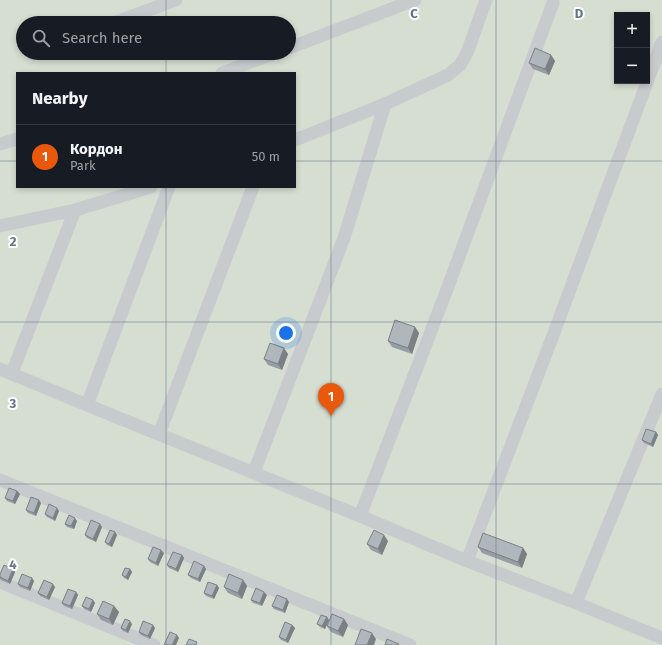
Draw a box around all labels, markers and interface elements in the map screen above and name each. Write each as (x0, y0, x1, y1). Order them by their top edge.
text: C (410, 6, 418, 21)
text: D (575, 6, 584, 21)
map controls (614, 12, 650, 84)
button: + (614, 12, 650, 48)
search box (16, 16, 296, 60)
icon: search (30, 27, 52, 49)
text: Search here (62, 29, 142, 47)
button: − (614, 48, 650, 84)
text: Nearby (32, 88, 87, 109)
text: Кордон (70, 140, 122, 158)
text: 1 (42, 149, 48, 164)
text: 50 m (252, 149, 280, 164)
text: Park (70, 158, 96, 173)
text: 2 (10, 234, 17, 249)
your location (276, 323, 296, 343)
pin: 1 (318, 383, 344, 416)
text: 3 (9, 396, 17, 411)
text: 4 (9, 557, 17, 572)

